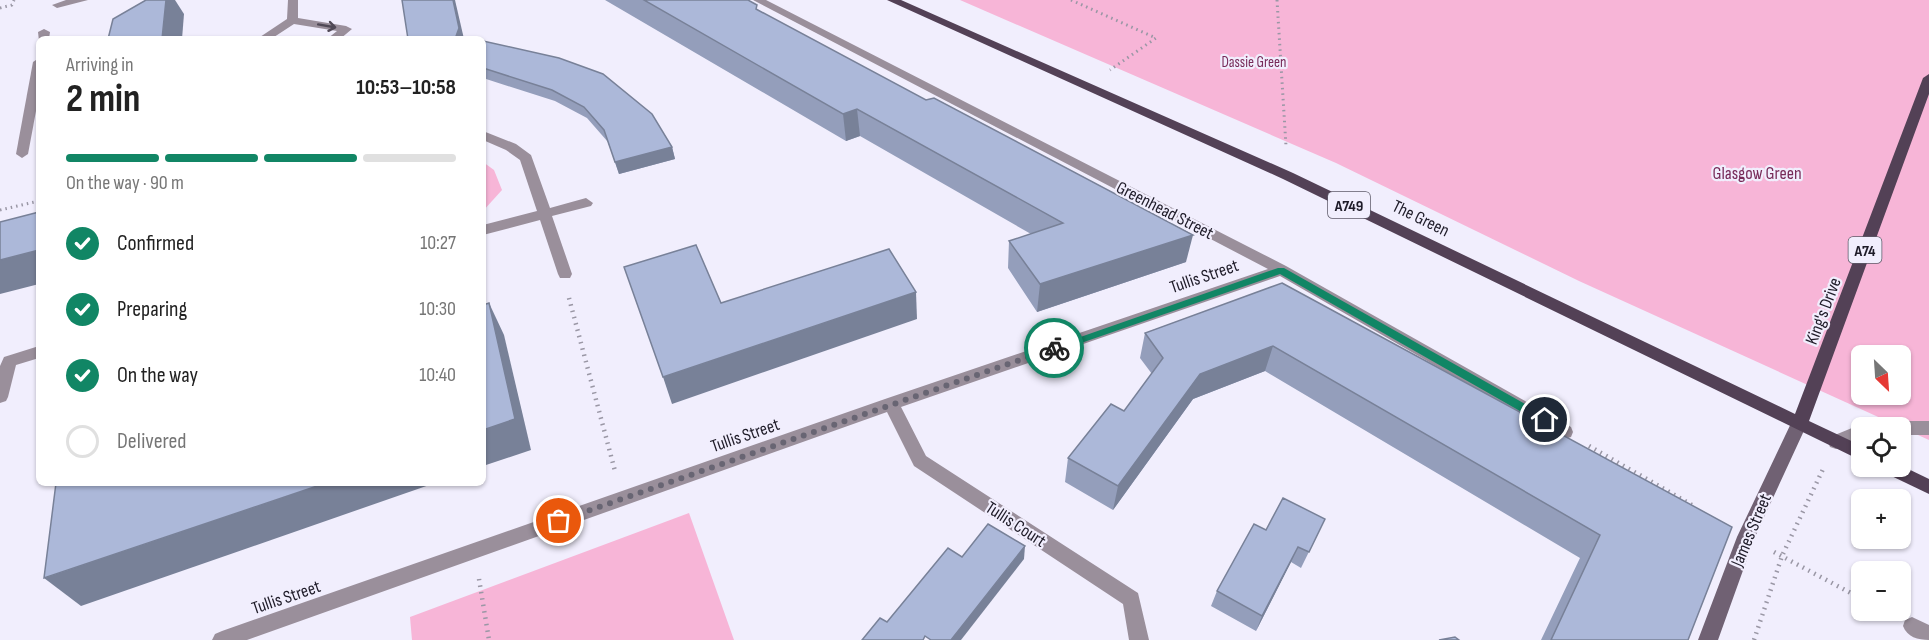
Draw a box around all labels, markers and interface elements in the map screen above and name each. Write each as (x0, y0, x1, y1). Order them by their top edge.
one-way arrow (317, 21, 337, 32)
text: Arriving in (66, 53, 134, 77)
park label: Dassie Green (1222, 53, 1286, 72)
text: 10:53–10:58 (356, 74, 456, 101)
text: 2 min (66, 76, 140, 123)
park label: Glasgow Green (1712, 163, 1802, 184)
text: On the way · 90 m (66, 171, 184, 195)
street label: Greenhead Street (1113, 177, 1217, 244)
road number: A749 (1328, 192, 1370, 218)
street label: The Green (1389, 196, 1453, 241)
icon: check (66, 227, 99, 260)
text: Confirmed (117, 230, 194, 257)
text: 10:27 (420, 231, 456, 255)
road number: A74 (1848, 237, 1882, 263)
street label: Tullis Street (1167, 255, 1242, 298)
street label: King's Drive (1801, 275, 1846, 348)
icon: check (66, 293, 99, 326)
text: Preparing (117, 296, 187, 323)
text: 10:30 (419, 297, 456, 321)
courier (1024, 318, 1084, 378)
icon: bike (1038, 332, 1071, 365)
north arrow (1851, 345, 1911, 405)
map controls (1851, 345, 1911, 621)
icon: check (66, 359, 99, 392)
text: On the way (117, 362, 198, 389)
text: 10:40 (419, 363, 456, 387)
pin (1519, 394, 1570, 445)
icon: home (1528, 403, 1561, 436)
street label: Tullis Street (708, 414, 783, 457)
button: locate (1851, 417, 1911, 477)
text: Delivered (117, 428, 186, 455)
button: + (1851, 489, 1911, 549)
street label: James Street (1726, 490, 1776, 571)
pin (533, 495, 584, 546)
street label: Tullis Court (982, 497, 1050, 552)
icon: bag (542, 504, 575, 537)
button: − (1851, 561, 1911, 621)
street label: Tullis Street (249, 576, 324, 619)

